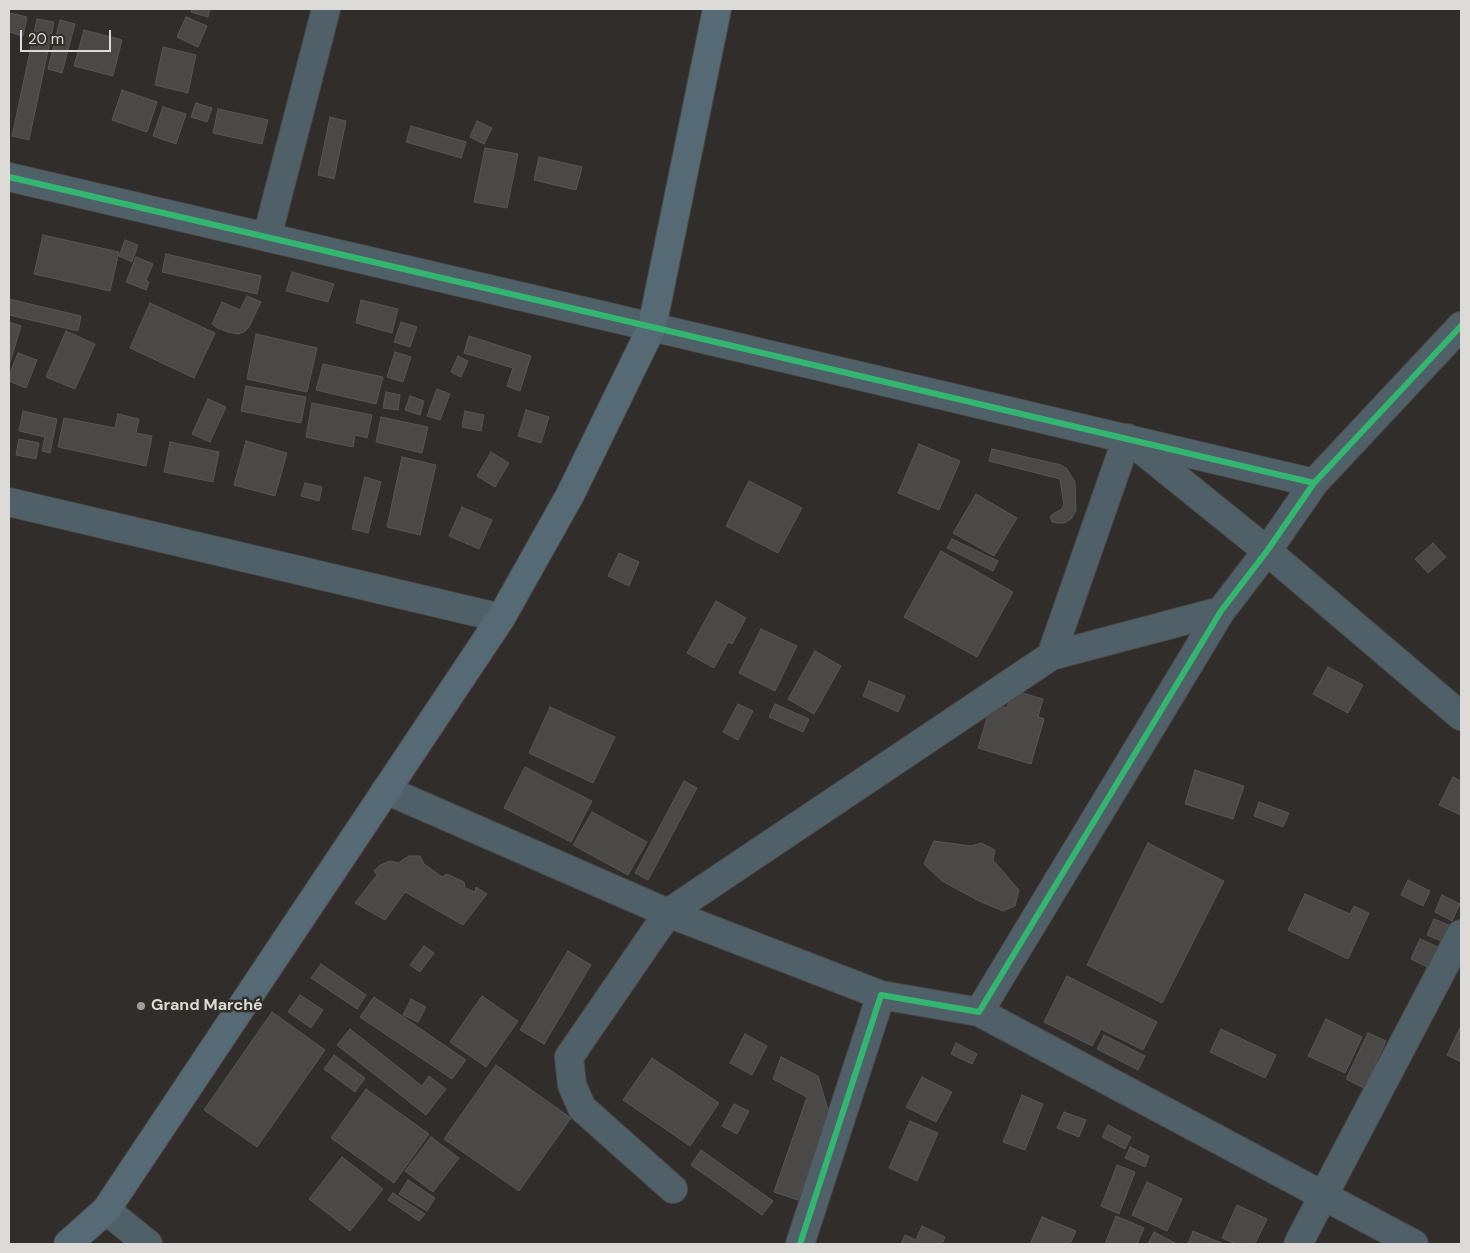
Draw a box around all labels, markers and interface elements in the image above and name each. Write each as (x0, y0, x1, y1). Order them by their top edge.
scale bar (22, 20, 114, 52)
text: 20 m (28, 29, 64, 49)
place label: Grand Marché (151, 996, 263, 1016)
marker: Grand Marché (135, 1000, 147, 1012)

